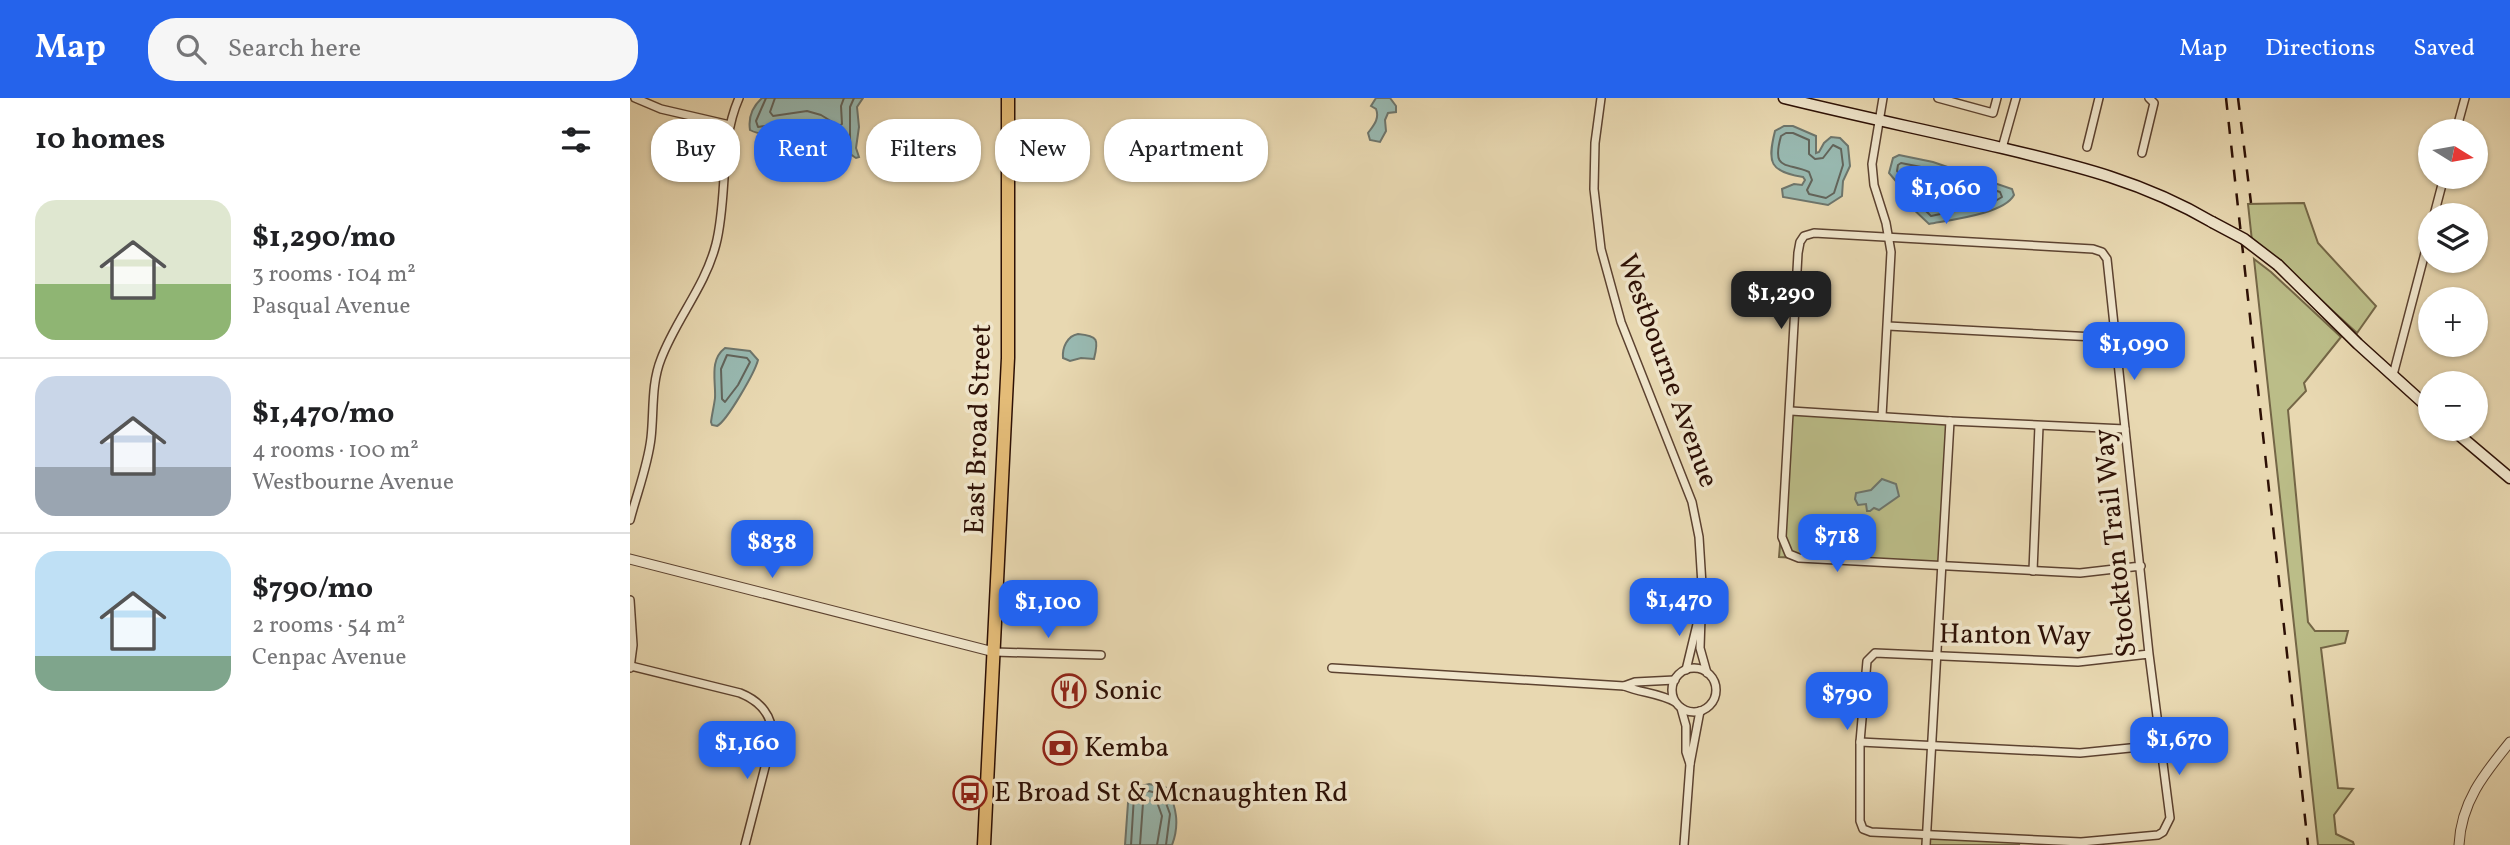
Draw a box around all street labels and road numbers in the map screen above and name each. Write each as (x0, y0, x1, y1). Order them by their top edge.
street label: Westbourne Avenue (1607, 249, 1727, 493)
street label: East Broad Street (956, 323, 1002, 535)
street label: Stockton Trail Way (2085, 427, 2147, 659)
street label: Hanton Way (1939, 615, 2091, 657)

